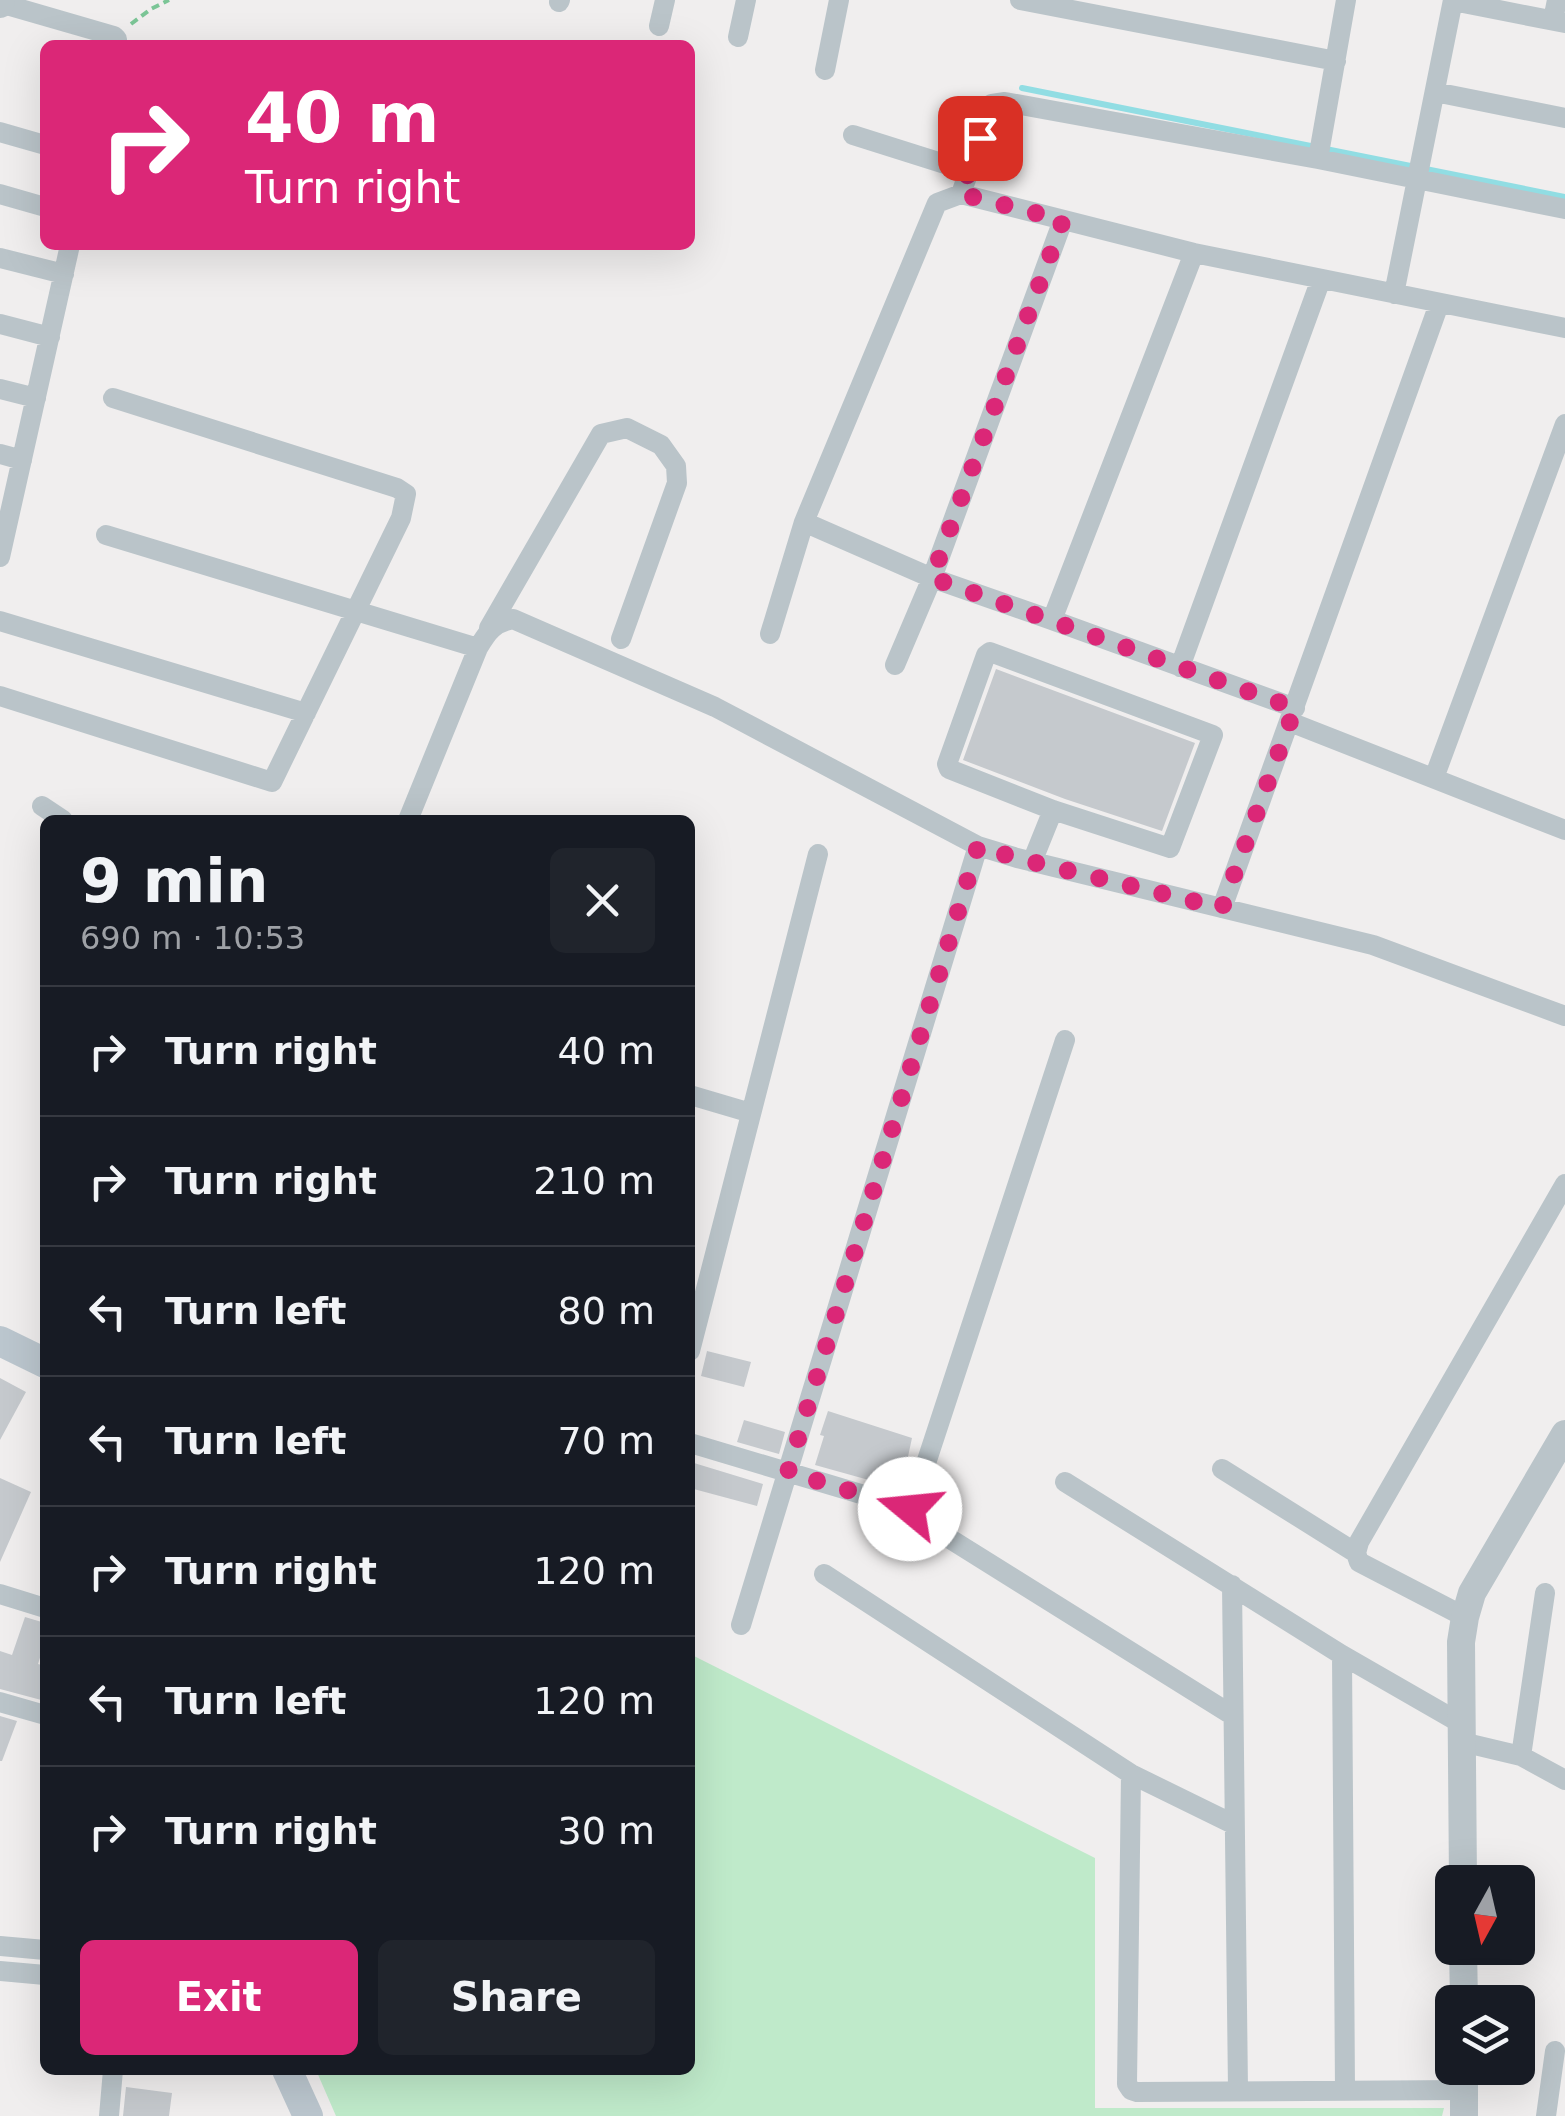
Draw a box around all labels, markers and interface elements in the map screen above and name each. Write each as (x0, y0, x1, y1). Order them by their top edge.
text: 40 m (245, 77, 440, 159)
icon: right (80, 80, 210, 210)
pin (938, 96, 1023, 181)
icon: arrive (953, 111, 1008, 166)
text: Turn right (245, 161, 460, 214)
text: 9 min (80, 846, 268, 916)
button: close (550, 848, 655, 953)
text: 690 m · 10:53 (80, 919, 305, 957)
icon: right (80, 1024, 135, 1079)
text: Turn right (165, 1029, 377, 1073)
text: 40 m (558, 1029, 655, 1073)
icon: right (80, 1154, 135, 1209)
text: Turn right (165, 1159, 377, 1203)
text: 210 m (533, 1159, 655, 1203)
icon: left (80, 1284, 135, 1339)
text: Turn left (165, 1289, 346, 1333)
text: 80 m (558, 1289, 655, 1333)
icon: left (80, 1414, 135, 1469)
text: Turn left (165, 1419, 346, 1463)
text: 70 m (558, 1419, 655, 1463)
position arrow (858, 1457, 962, 1561)
icon: right (80, 1544, 135, 1599)
text: Turn right (165, 1549, 377, 1593)
text: 120 m (533, 1549, 655, 1593)
icon: left (80, 1674, 135, 1729)
text: Turn left (165, 1679, 346, 1723)
text: 120 m (533, 1679, 655, 1723)
icon: right (80, 1804, 135, 1859)
text: Turn right (165, 1809, 377, 1853)
text: 30 m (558, 1809, 655, 1853)
north arrow (1435, 1865, 1535, 1965)
map controls (1435, 1865, 1535, 2085)
button: Exit (80, 1940, 358, 2055)
button: Share (378, 1940, 655, 2055)
button: layers (1435, 1985, 1535, 2085)

